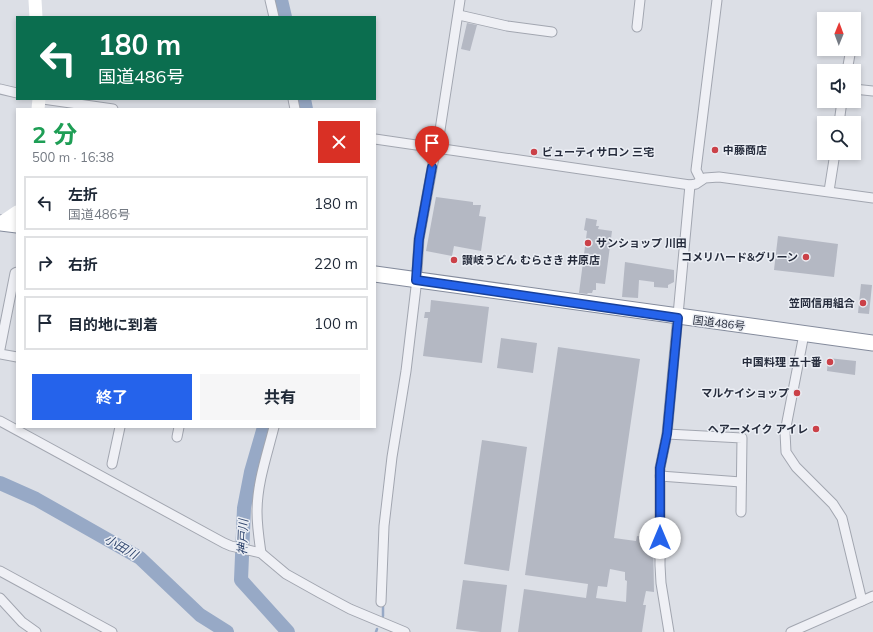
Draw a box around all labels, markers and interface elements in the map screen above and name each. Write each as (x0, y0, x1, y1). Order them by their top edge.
north arrow (817, 12, 861, 56)
map controls (817, 12, 861, 160)
text: 180 m (98, 27, 181, 62)
icon: left (32, 32, 84, 84)
button: sound (817, 64, 861, 108)
text: 国道486号 (98, 65, 184, 88)
button: search (817, 116, 861, 160)
text: 2 分 (32, 119, 77, 149)
button: close (318, 121, 360, 163)
pin (415, 126, 449, 167)
icon: arrive (421, 132, 443, 154)
place label: 中藤商店 (723, 143, 767, 157)
place label: ビューティサロン 三宅 (542, 145, 654, 159)
marker: 中藤商店 (710, 145, 720, 155)
marker: ビューティサロン 三宅 (529, 147, 539, 157)
text: 500 m · 16:38 (32, 149, 114, 165)
text: 左折 (68, 185, 98, 204)
icon: left (34, 192, 56, 214)
text: 180 m (314, 194, 358, 213)
text: 国道486号 (68, 206, 130, 222)
place label: サンショップ 川田 (596, 236, 687, 250)
marker: サンショップ 川田 (583, 238, 593, 248)
place label: コメリハード&グリーン (681, 250, 798, 264)
icon: right (34, 252, 56, 274)
marker: コメリハード&グリーン (801, 252, 811, 262)
place label: 讃岐うどん むらさき 井原店 (462, 253, 600, 267)
text: 220 m (314, 254, 358, 273)
text: 右折 (68, 255, 98, 274)
marker: 讃岐うどん むらさき 井原店 (449, 255, 459, 265)
place label: 笠岡信用組合 (788, 296, 855, 310)
marker: 笠岡信用組合 (858, 298, 868, 308)
icon: arrive (34, 312, 56, 334)
street label: 国道486号 (692, 313, 746, 333)
text: 100 m (314, 314, 358, 333)
text: 目的地に到着 (68, 315, 158, 334)
place label: 中国料理 五十番 (742, 355, 822, 369)
marker: 中国料理 五十番 (825, 357, 835, 367)
button: 終了 (32, 374, 192, 420)
button: 共有 (200, 374, 360, 420)
place label: マルケイショップ (701, 386, 789, 400)
marker: マルケイショップ (792, 388, 802, 398)
place label: ヘアーメイク アイレ (708, 422, 808, 436)
marker: ヘアーメイク アイレ (811, 424, 821, 434)
water label: 神戸川 (234, 517, 251, 555)
position arrow (639, 517, 681, 559)
water label: 小田川 (102, 531, 142, 563)

